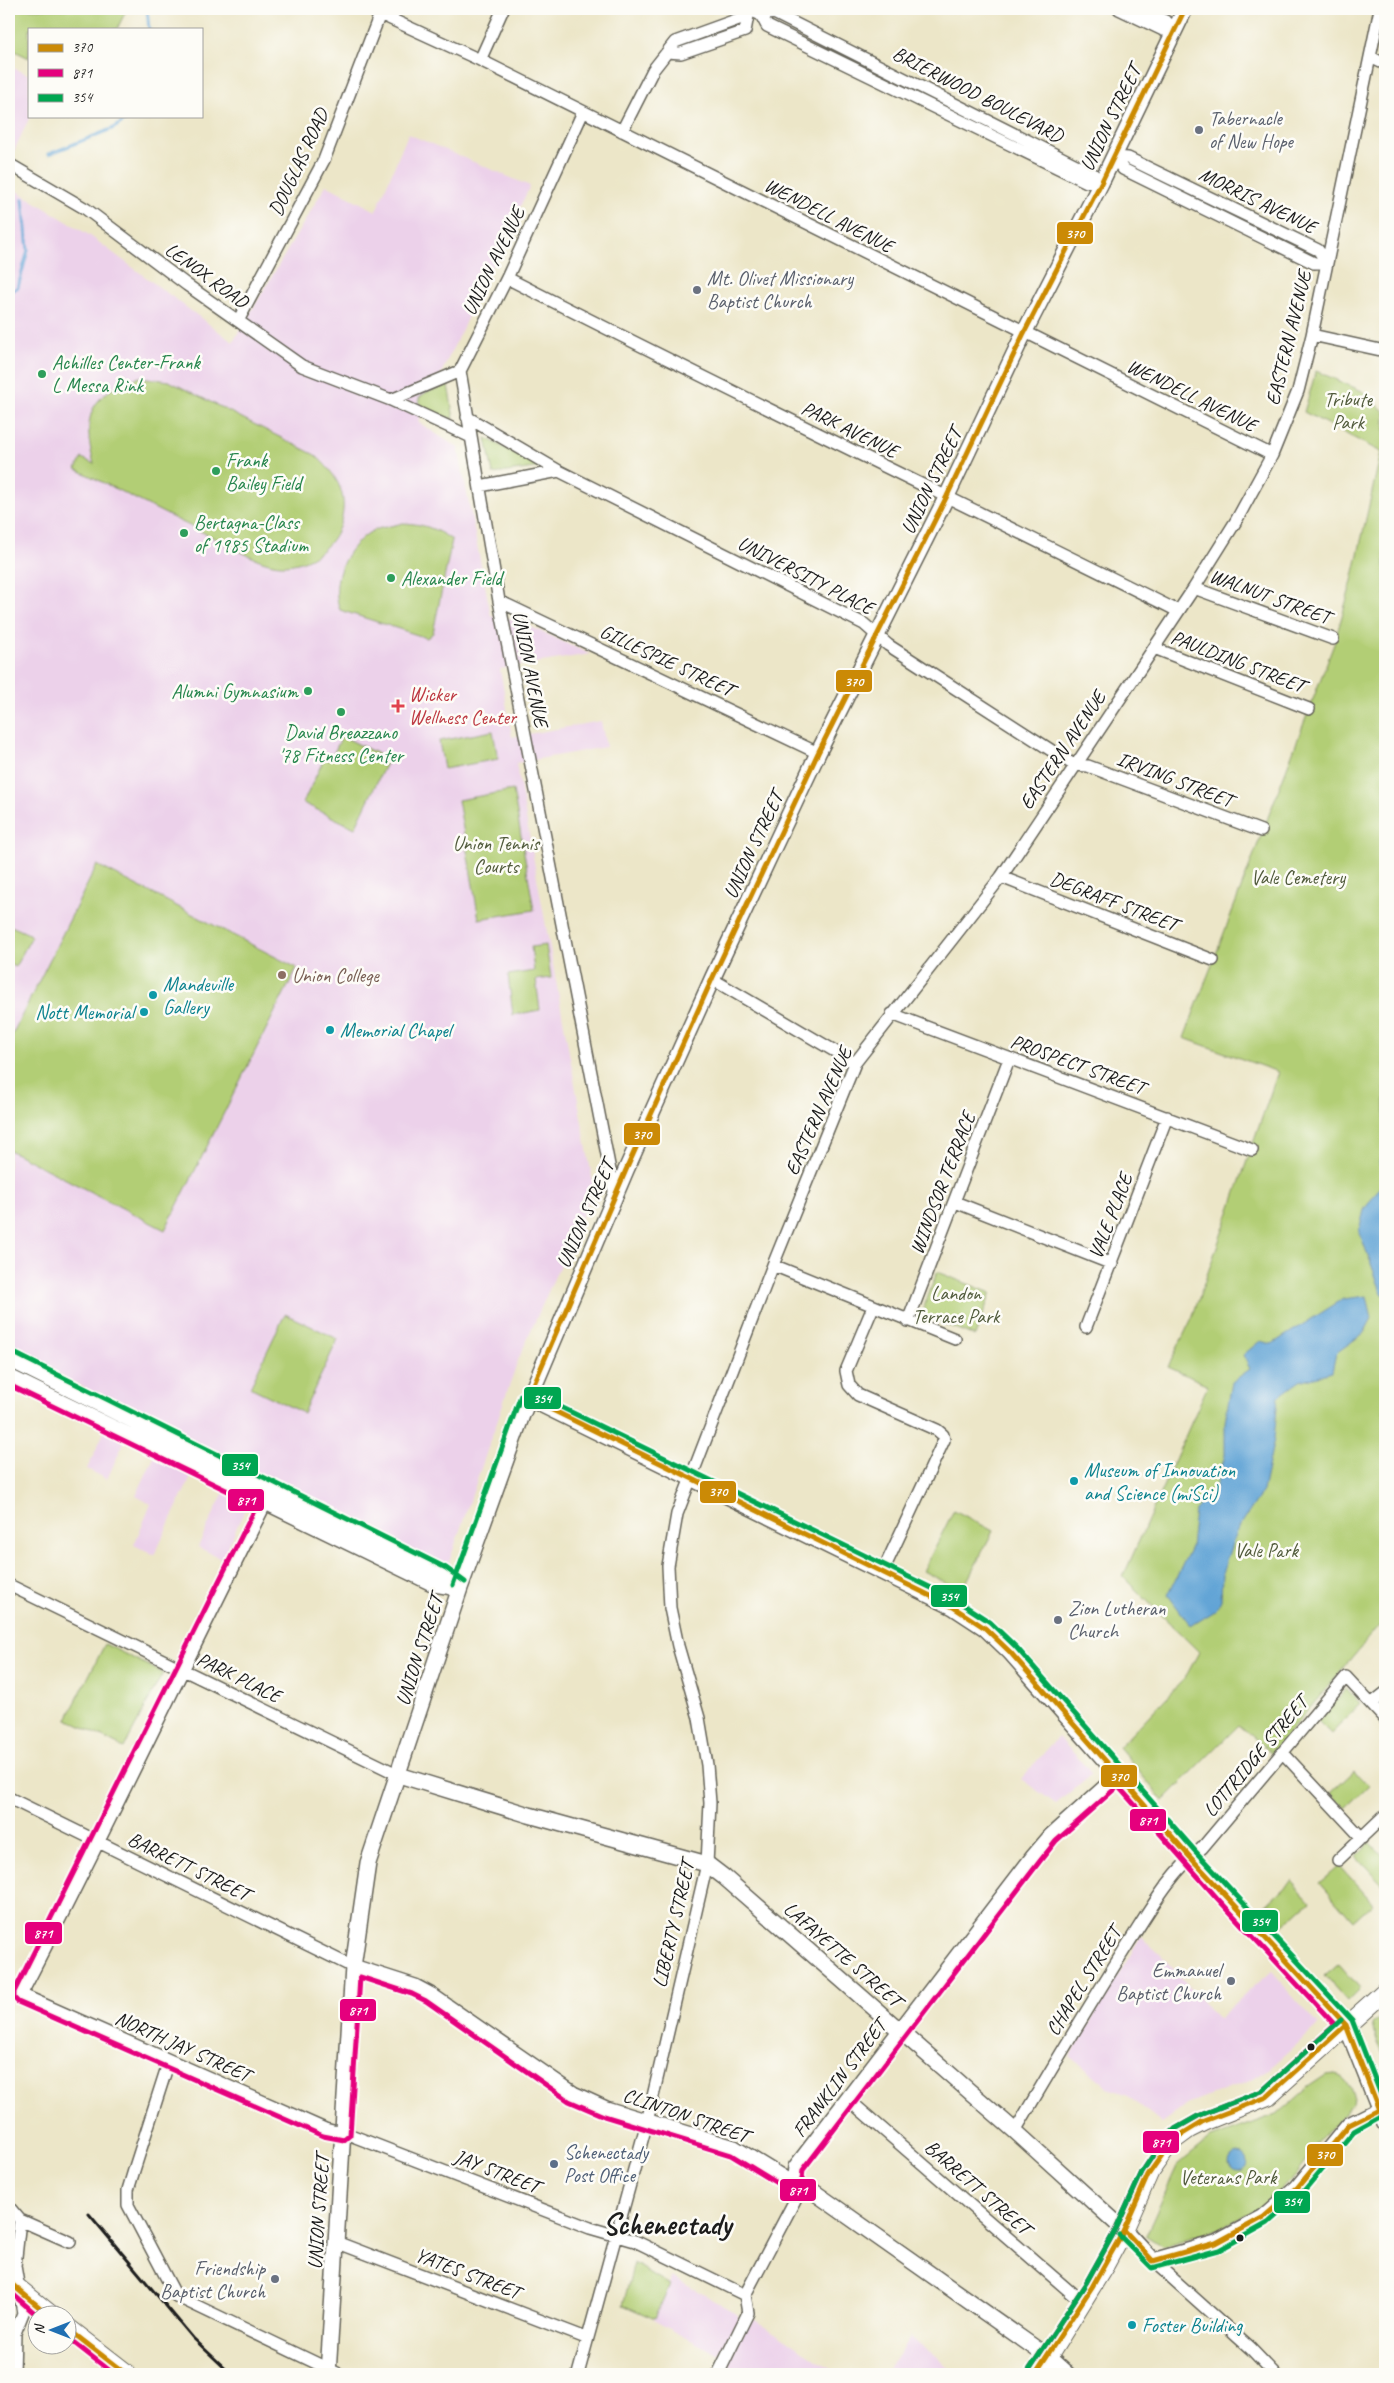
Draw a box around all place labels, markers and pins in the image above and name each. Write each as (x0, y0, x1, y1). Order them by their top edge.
place label: Tabernacle of New Hope (1209, 106, 1294, 154)
marker: Tabernacle of New Hope (1193, 124, 1205, 136)
place label: Mt. Olivet Missionary Baptist Church (707, 266, 854, 314)
marker: Mt. Olivet Missionary Baptist Church (691, 284, 703, 296)
place label: Achilles Center-Frank L Messa Rink (52, 350, 201, 398)
marker: Achilles Center-Frank L Messa Rink (36, 368, 48, 380)
place label: Frank Bailey Field (226, 448, 304, 496)
marker: Frank Bailey Field (210, 465, 222, 477)
place label: Bertagna-Class of 1985 Stadium (194, 510, 309, 558)
marker: Bertagna-Class of 1985 Stadium (178, 527, 190, 539)
place label: Alexander Field (401, 566, 505, 591)
marker: Alexander Field (385, 572, 397, 584)
place label: Alumni Gymnasium (171, 679, 300, 704)
place label: Wicker Wellness Center (409, 682, 518, 730)
marker: Alumni Gymnasium (302, 685, 314, 697)
marker: Wicker Wellness Center (391, 699, 405, 713)
marker: David Breazzano '78 Fitness Center (335, 706, 347, 718)
place label: David Breazzano '78 Fitness Center (279, 720, 405, 768)
place label: Union College (292, 963, 380, 988)
marker: Union College (276, 969, 288, 981)
place label: Mandeville Gallery (163, 972, 235, 1020)
marker: Mandeville Gallery (147, 989, 159, 1001)
place label: Nott Memorial (35, 1000, 138, 1025)
marker: Nott Memorial (138, 1006, 150, 1018)
place label: Memorial Chapel (340, 1018, 455, 1043)
marker: Memorial Chapel (324, 1024, 336, 1036)
place label: Museum of Innovation and Science (miSci) (1084, 1458, 1236, 1506)
marker: Museum of Innovation and Science (miSci) (1068, 1475, 1080, 1487)
place label: Zion Lutheran Church (1068, 1596, 1166, 1644)
marker: Zion Lutheran Church (1052, 1614, 1064, 1626)
place label: Emmanuel Baptist Church (1116, 1958, 1225, 2006)
marker: Emmanuel Baptist Church (1225, 1975, 1237, 1987)
unlabelled marker (1306, 2042, 1316, 2052)
place label: Schenectady Post Office (564, 2140, 650, 2188)
marker: Schenectady Post Office (548, 2158, 560, 2170)
unlabelled marker (1235, 2233, 1245, 2243)
place label: Friendship Baptist Church (160, 2256, 266, 2304)
marker: Friendship Baptist Church (269, 2273, 281, 2285)
place label: Foster Building (1142, 2313, 1243, 2338)
marker: Foster Building (1126, 2319, 1138, 2331)

